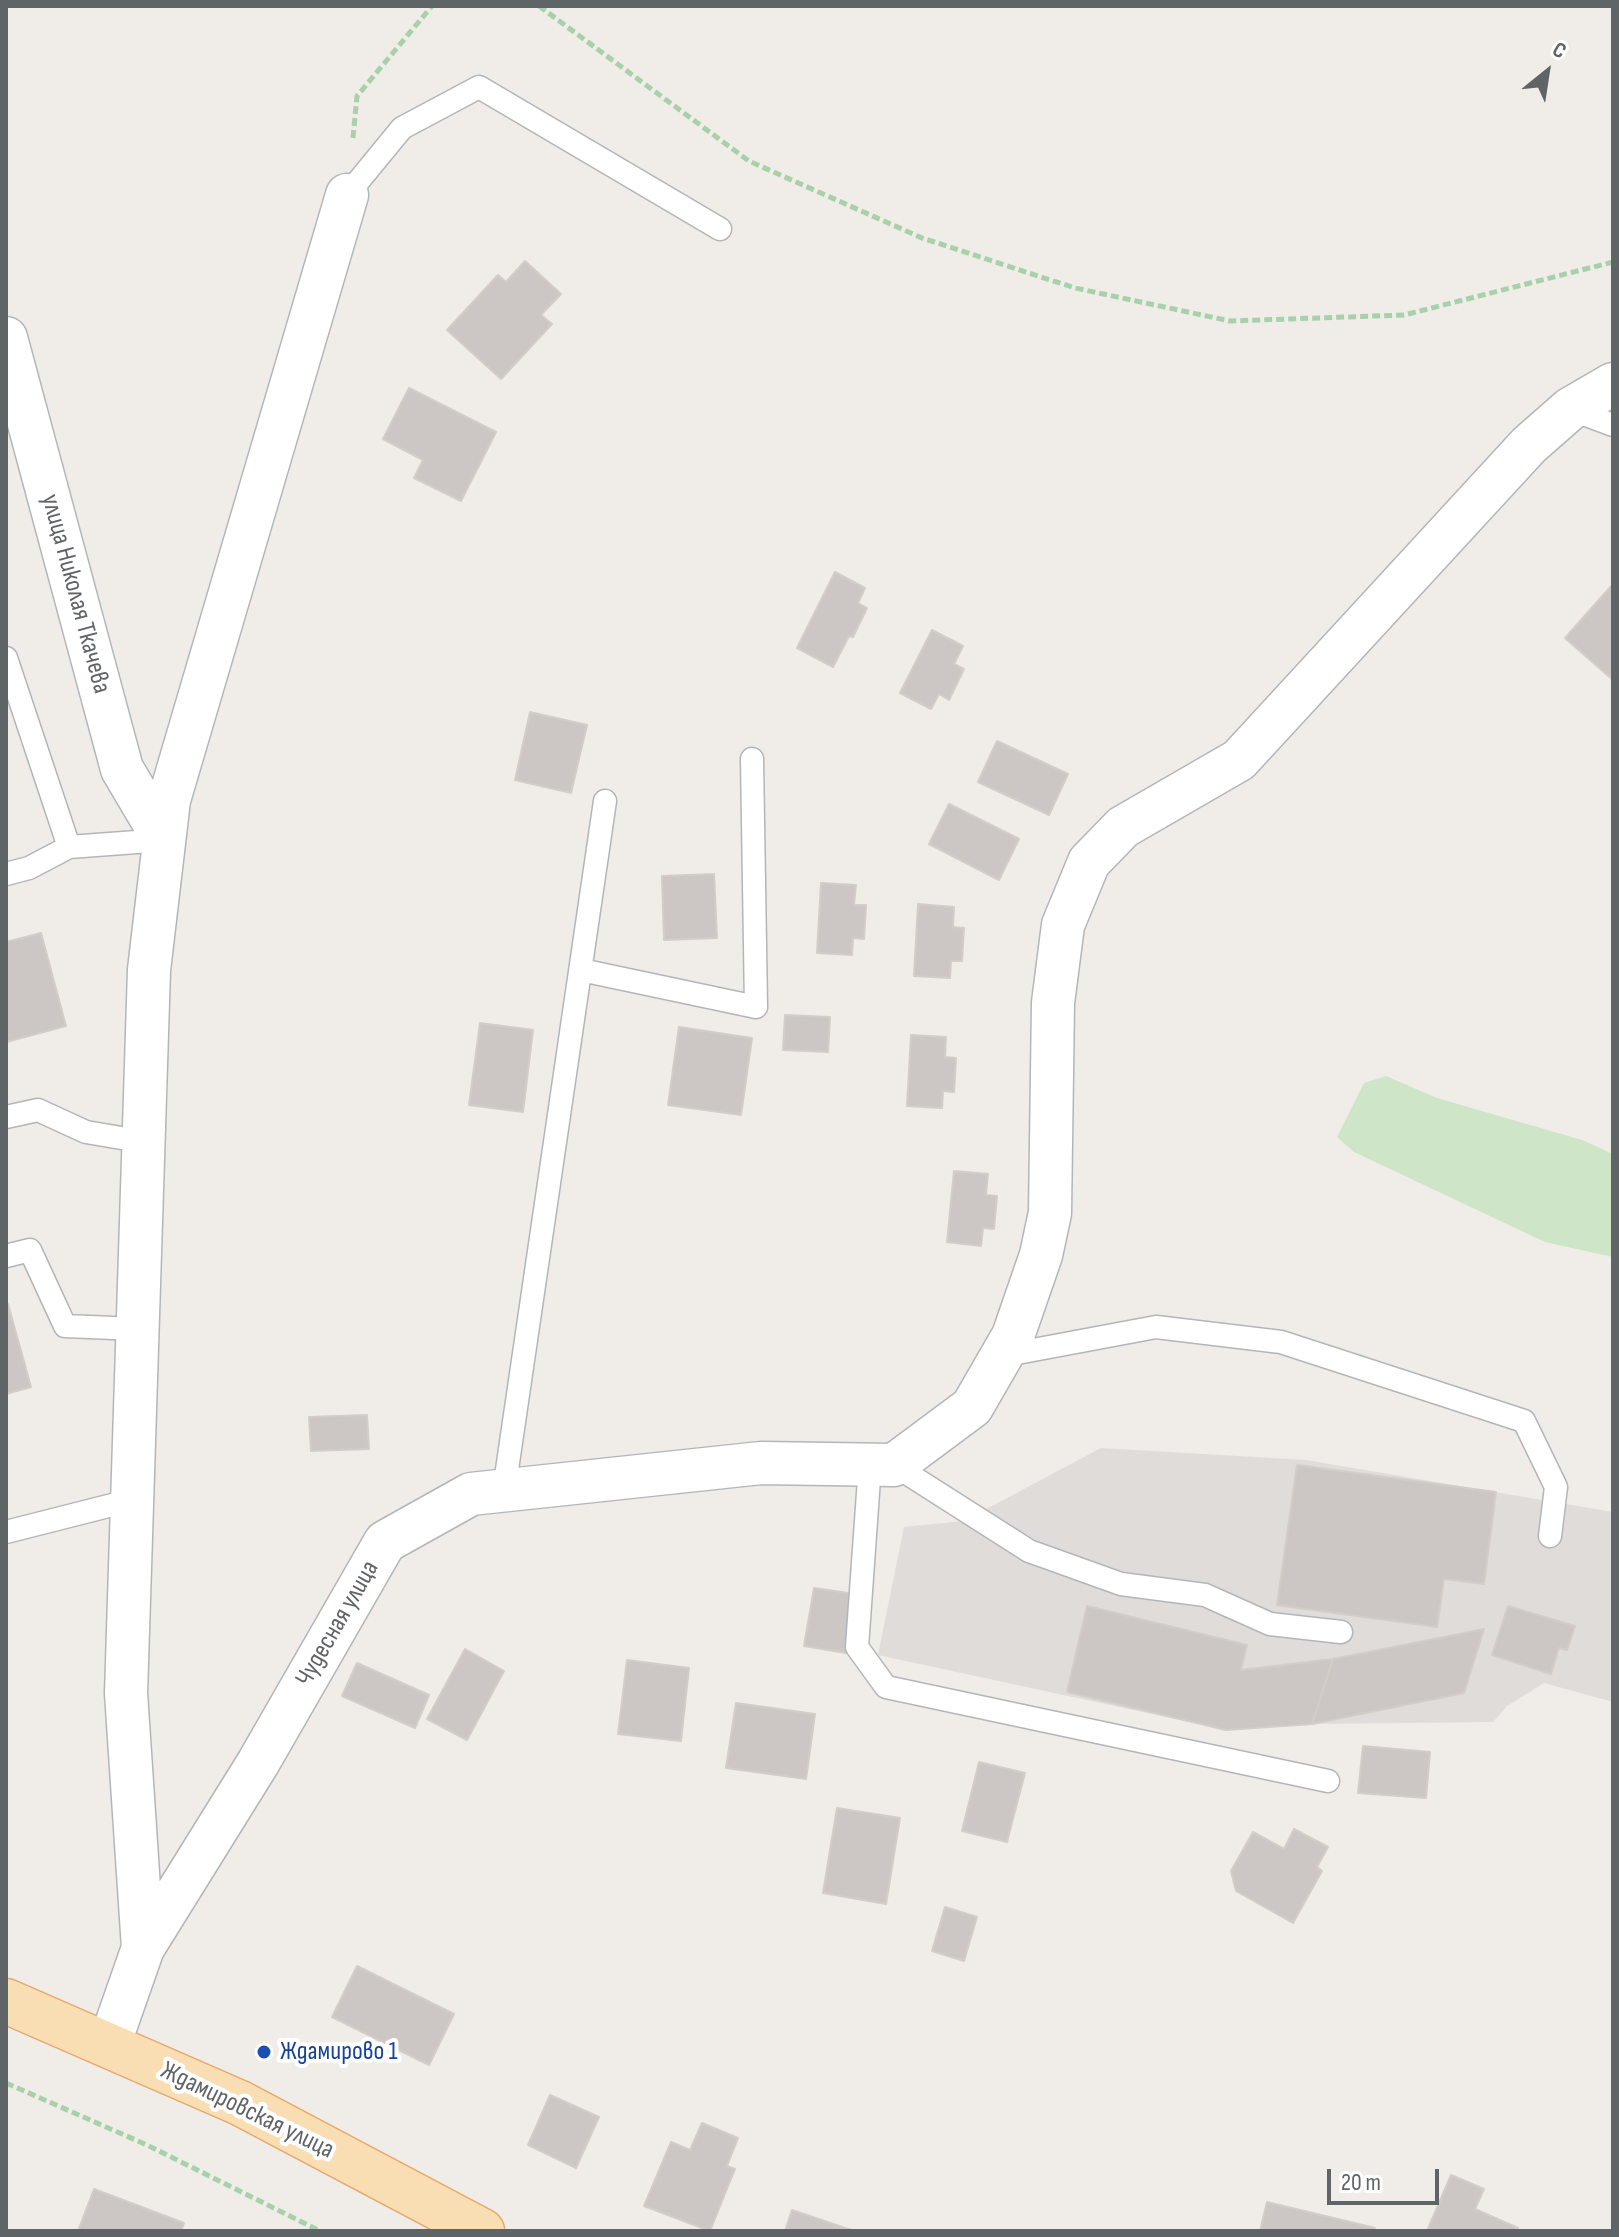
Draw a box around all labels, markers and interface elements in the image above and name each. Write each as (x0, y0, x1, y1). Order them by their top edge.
north arrow (1507, 32, 1587, 112)
text: С (1548, 36, 1571, 65)
street label: улица Николая Ткачева (33, 491, 117, 697)
street label: Чудесная улица (290, 1556, 386, 1692)
place label: Ждамирово 1 (280, 2036, 398, 2068)
marker: Ждамирово 1 (255, 2043, 273, 2061)
street label: Ждамировская улица (155, 2056, 339, 2166)
scale bar (1331, 2153, 1443, 2203)
text: 20 m (1341, 2168, 1381, 2197)

